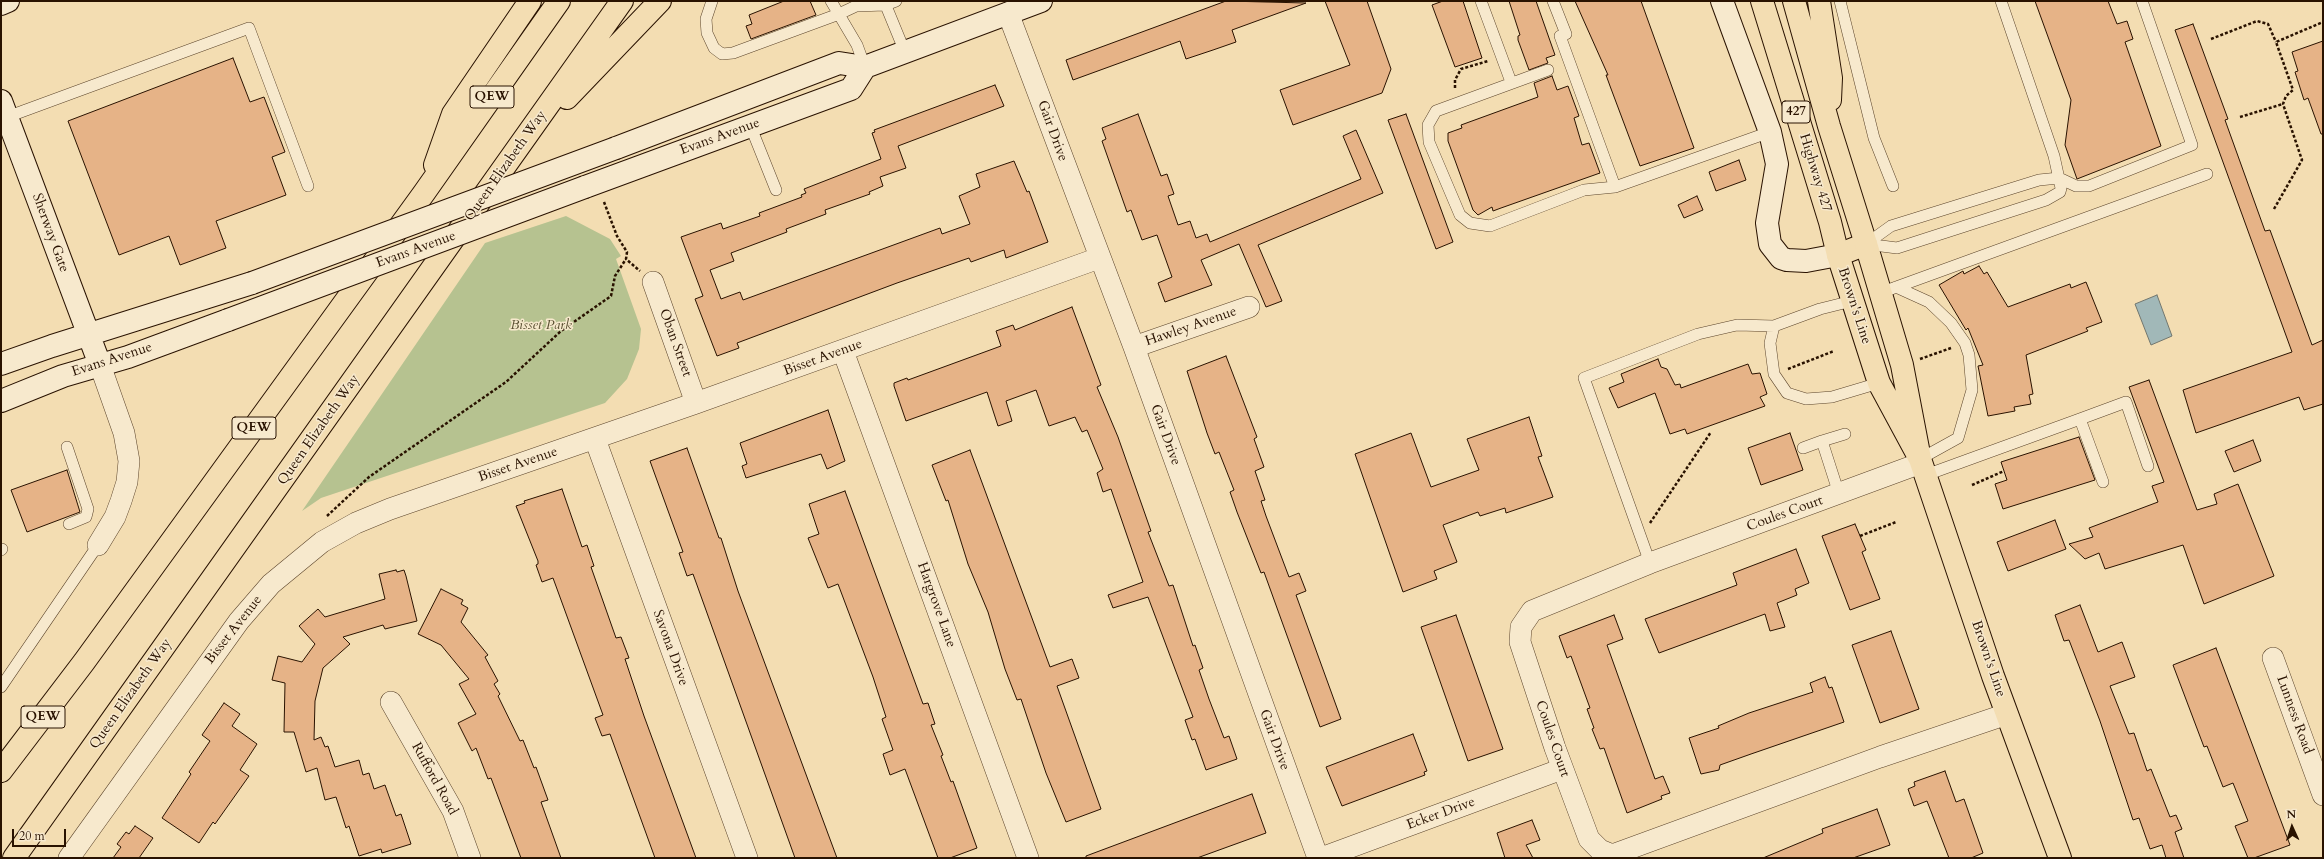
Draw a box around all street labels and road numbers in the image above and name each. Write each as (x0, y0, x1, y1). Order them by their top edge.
road number: QEW (470, 86, 514, 108)
street label: Gair Drive (1033, 98, 1071, 164)
road number: 427 (1782, 101, 1810, 123)
street label: Queen Elizabeth Way (461, 107, 551, 225)
street label: Evans Avenue (678, 115, 762, 159)
street label: Highway 427 (1795, 132, 1835, 214)
street label: Sherway Gate (28, 191, 72, 275)
street label: Evans Avenue (374, 228, 458, 272)
street label: Brown's Line (1834, 265, 1874, 347)
street label: Hawley Avenue (1143, 304, 1239, 350)
street label: Oban Street (655, 307, 695, 379)
street label: Bisset Avenue (781, 336, 865, 380)
street label: Evans Avenue (70, 339, 154, 381)
street label: Queen Elizabeth Way (274, 371, 364, 489)
street label: Gair Drive (1146, 402, 1184, 468)
road number: QEW (232, 417, 276, 439)
street label: Bisset Avenue (476, 444, 560, 486)
street label: Coules Court (1745, 492, 1825, 536)
street label: Hargrove Lane (913, 560, 959, 650)
street label: Bisset Avenue (202, 592, 266, 668)
street label: Savona Drive (649, 608, 691, 688)
street label: Brown's Line (1967, 619, 2009, 699)
street label: Queen Elizabeth Way (86, 635, 176, 753)
street label: Lunness Road (2272, 673, 2316, 757)
street label: Coules Court (1531, 699, 1573, 779)
road number: QEW (21, 706, 65, 728)
street label: Gair Drive (1255, 707, 1293, 773)
street label: Rufford Road (407, 740, 461, 818)
street label: Ecker Drive (1404, 794, 1478, 834)

